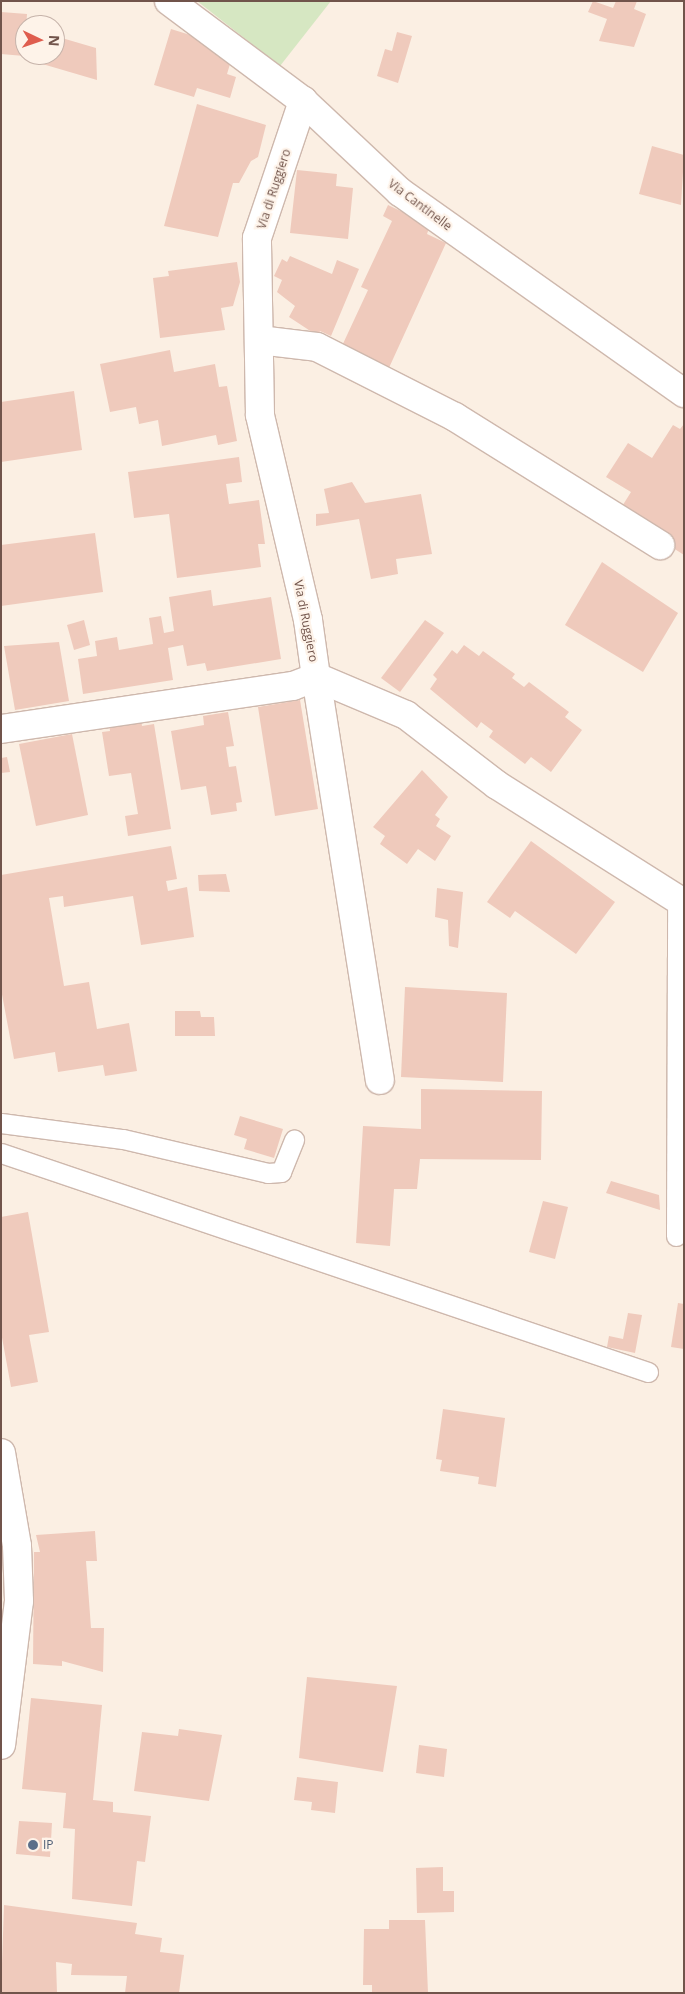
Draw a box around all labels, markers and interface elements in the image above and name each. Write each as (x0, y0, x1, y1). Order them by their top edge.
north arrow (15, 15, 65, 65)
text: N (45, 35, 64, 47)
street label: Via di Ruggiero (254, 147, 294, 231)
street label: Via Cantinelle (385, 176, 455, 234)
street label: Via di Ruggiero (291, 579, 321, 663)
place label: IP (43, 1838, 54, 1852)
marker: IP (27, 1839, 39, 1851)

